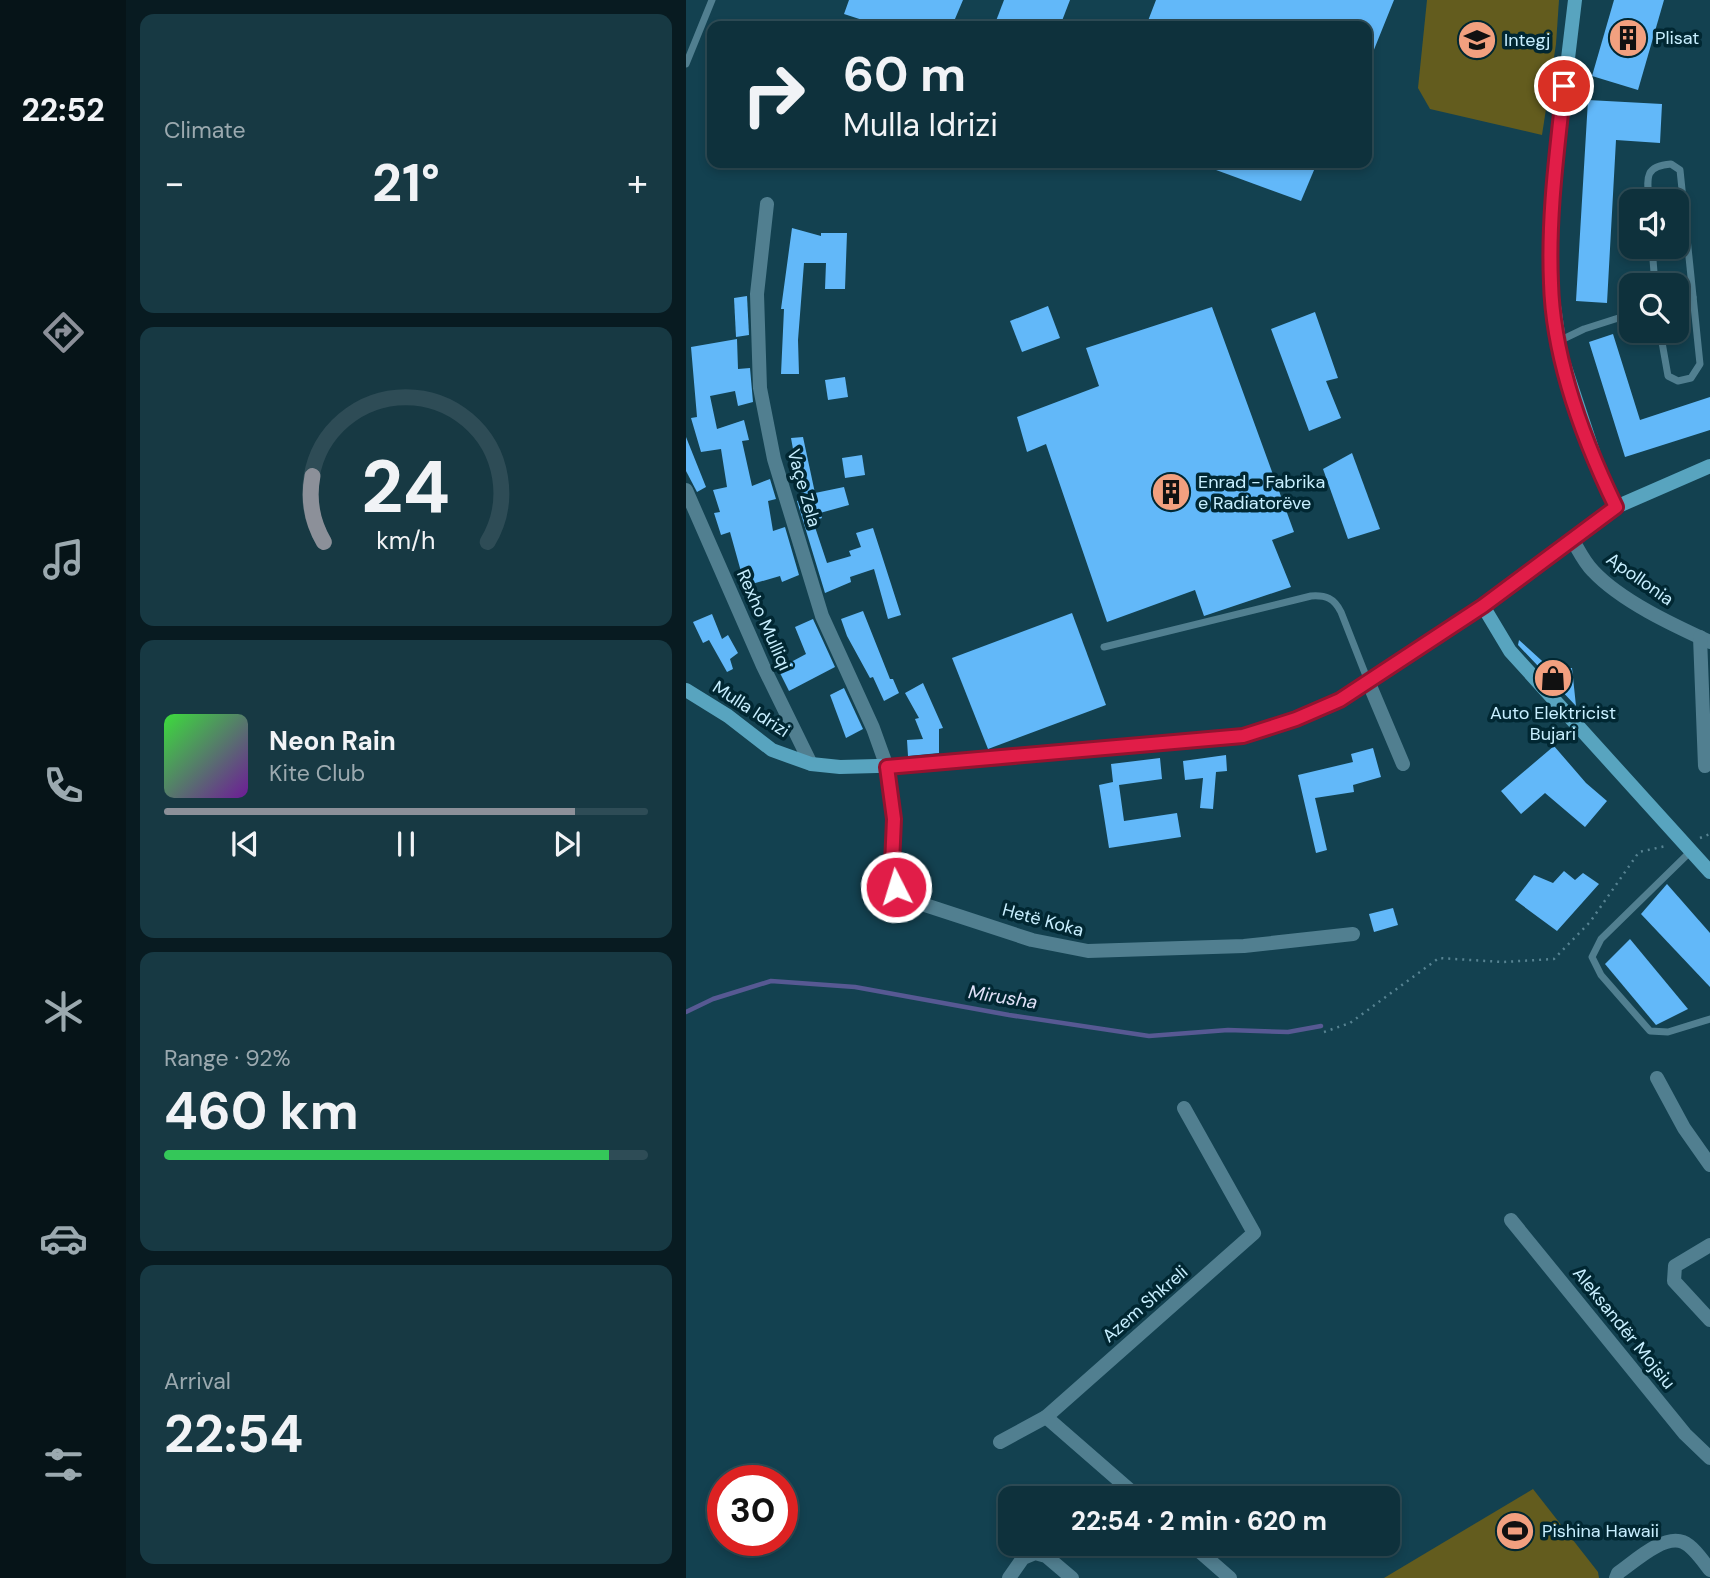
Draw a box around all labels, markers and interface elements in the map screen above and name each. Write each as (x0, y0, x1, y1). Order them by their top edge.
building icon: Plisat (1607, 17, 1649, 59)
school or university icon: Integj (1456, 19, 1498, 61)
place label: Plisat (1655, 26, 1699, 50)
place label: Integj (1504, 28, 1550, 52)
text: 60 m (843, 42, 966, 106)
icon: right (728, 49, 819, 140)
pin (1534, 56, 1594, 116)
icon: arrive (1545, 67, 1583, 105)
text: 22:52 (21, 89, 105, 131)
text: Mulla Idrizi (843, 104, 998, 146)
text: Climate (164, 115, 246, 145)
text: 21° (372, 149, 440, 217)
text: − (164, 158, 185, 208)
text: + (627, 158, 648, 208)
map controls (1619, 189, 1689, 343)
button: sound (1619, 189, 1689, 259)
button: search (1619, 273, 1689, 343)
icon: directions (39, 308, 88, 357)
text: 24 (362, 441, 450, 536)
street label: Vaçe Zela (781, 446, 827, 530)
place label: Enrad - Fabrika e Radiatorëve (1198, 470, 1325, 515)
building icon: Enrad - Fabrika e Radiatorëve (1150, 471, 1192, 513)
text: km/h (376, 524, 436, 557)
icon: music (39, 535, 88, 584)
street label: Apollonia (1602, 547, 1678, 611)
street label: Rexho Mulliqi (731, 566, 797, 674)
shop icon: Auto Elektricist Bujari (1532, 657, 1574, 699)
street label: Mulla Idrizi (708, 675, 794, 743)
place label: Auto Elektricist Bujari (1490, 701, 1616, 746)
text: Neon Rain (269, 724, 396, 758)
text: Kite Club (269, 758, 365, 788)
icon: phone (39, 761, 88, 810)
icon: previous (226, 825, 264, 863)
icon: pause (387, 825, 425, 863)
icon: next (548, 825, 586, 863)
position arrow (859, 850, 933, 924)
street label: Hetë Koka (1000, 898, 1086, 942)
water label: Mirusha (967, 979, 1039, 1015)
icon: climate (39, 987, 88, 1036)
text: Range · 92% (164, 1043, 291, 1073)
text: 460 km (164, 1077, 359, 1145)
icon: car (39, 1214, 88, 1263)
street label: Azem Shkreli (1097, 1260, 1193, 1348)
street label: Aleksandër Mojsiu (1567, 1262, 1681, 1394)
text: Arrival (164, 1366, 231, 1396)
text: 22:54 (164, 1400, 303, 1468)
icon: filters (39, 1440, 88, 1489)
speed limit sign: 30 (707, 1465, 798, 1556)
text: 22:54 · 2 min · 620 m (1071, 1504, 1327, 1538)
sports icon: Pishina Hawaii (1494, 1510, 1536, 1552)
place label: Pishina Hawaii (1542, 1519, 1659, 1543)

